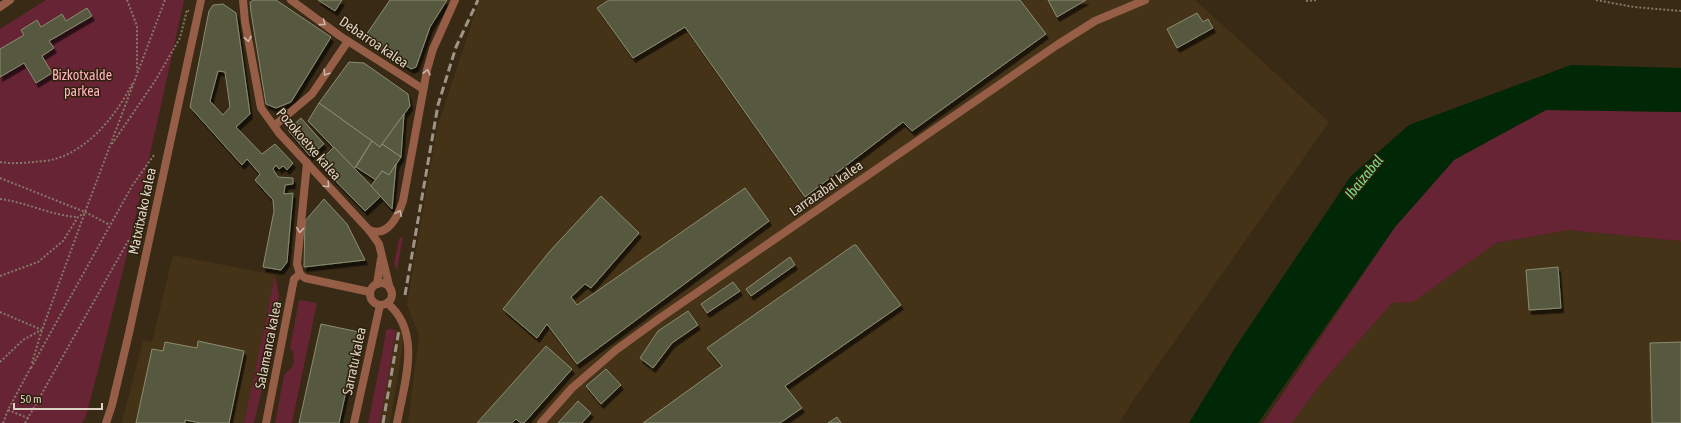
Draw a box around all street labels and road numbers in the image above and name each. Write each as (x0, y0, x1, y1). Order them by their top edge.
street label: Debarroa kalea (336, 13, 412, 71)
street label: Pozokoetxe kalea (273, 105, 345, 183)
street label: Larrazabal kalea (786, 157, 866, 219)
street label: Matxitxako kalea (125, 166, 159, 256)
street label: Salamanca kalea (252, 300, 284, 390)
street label: Sarratu kalea (339, 326, 369, 396)

